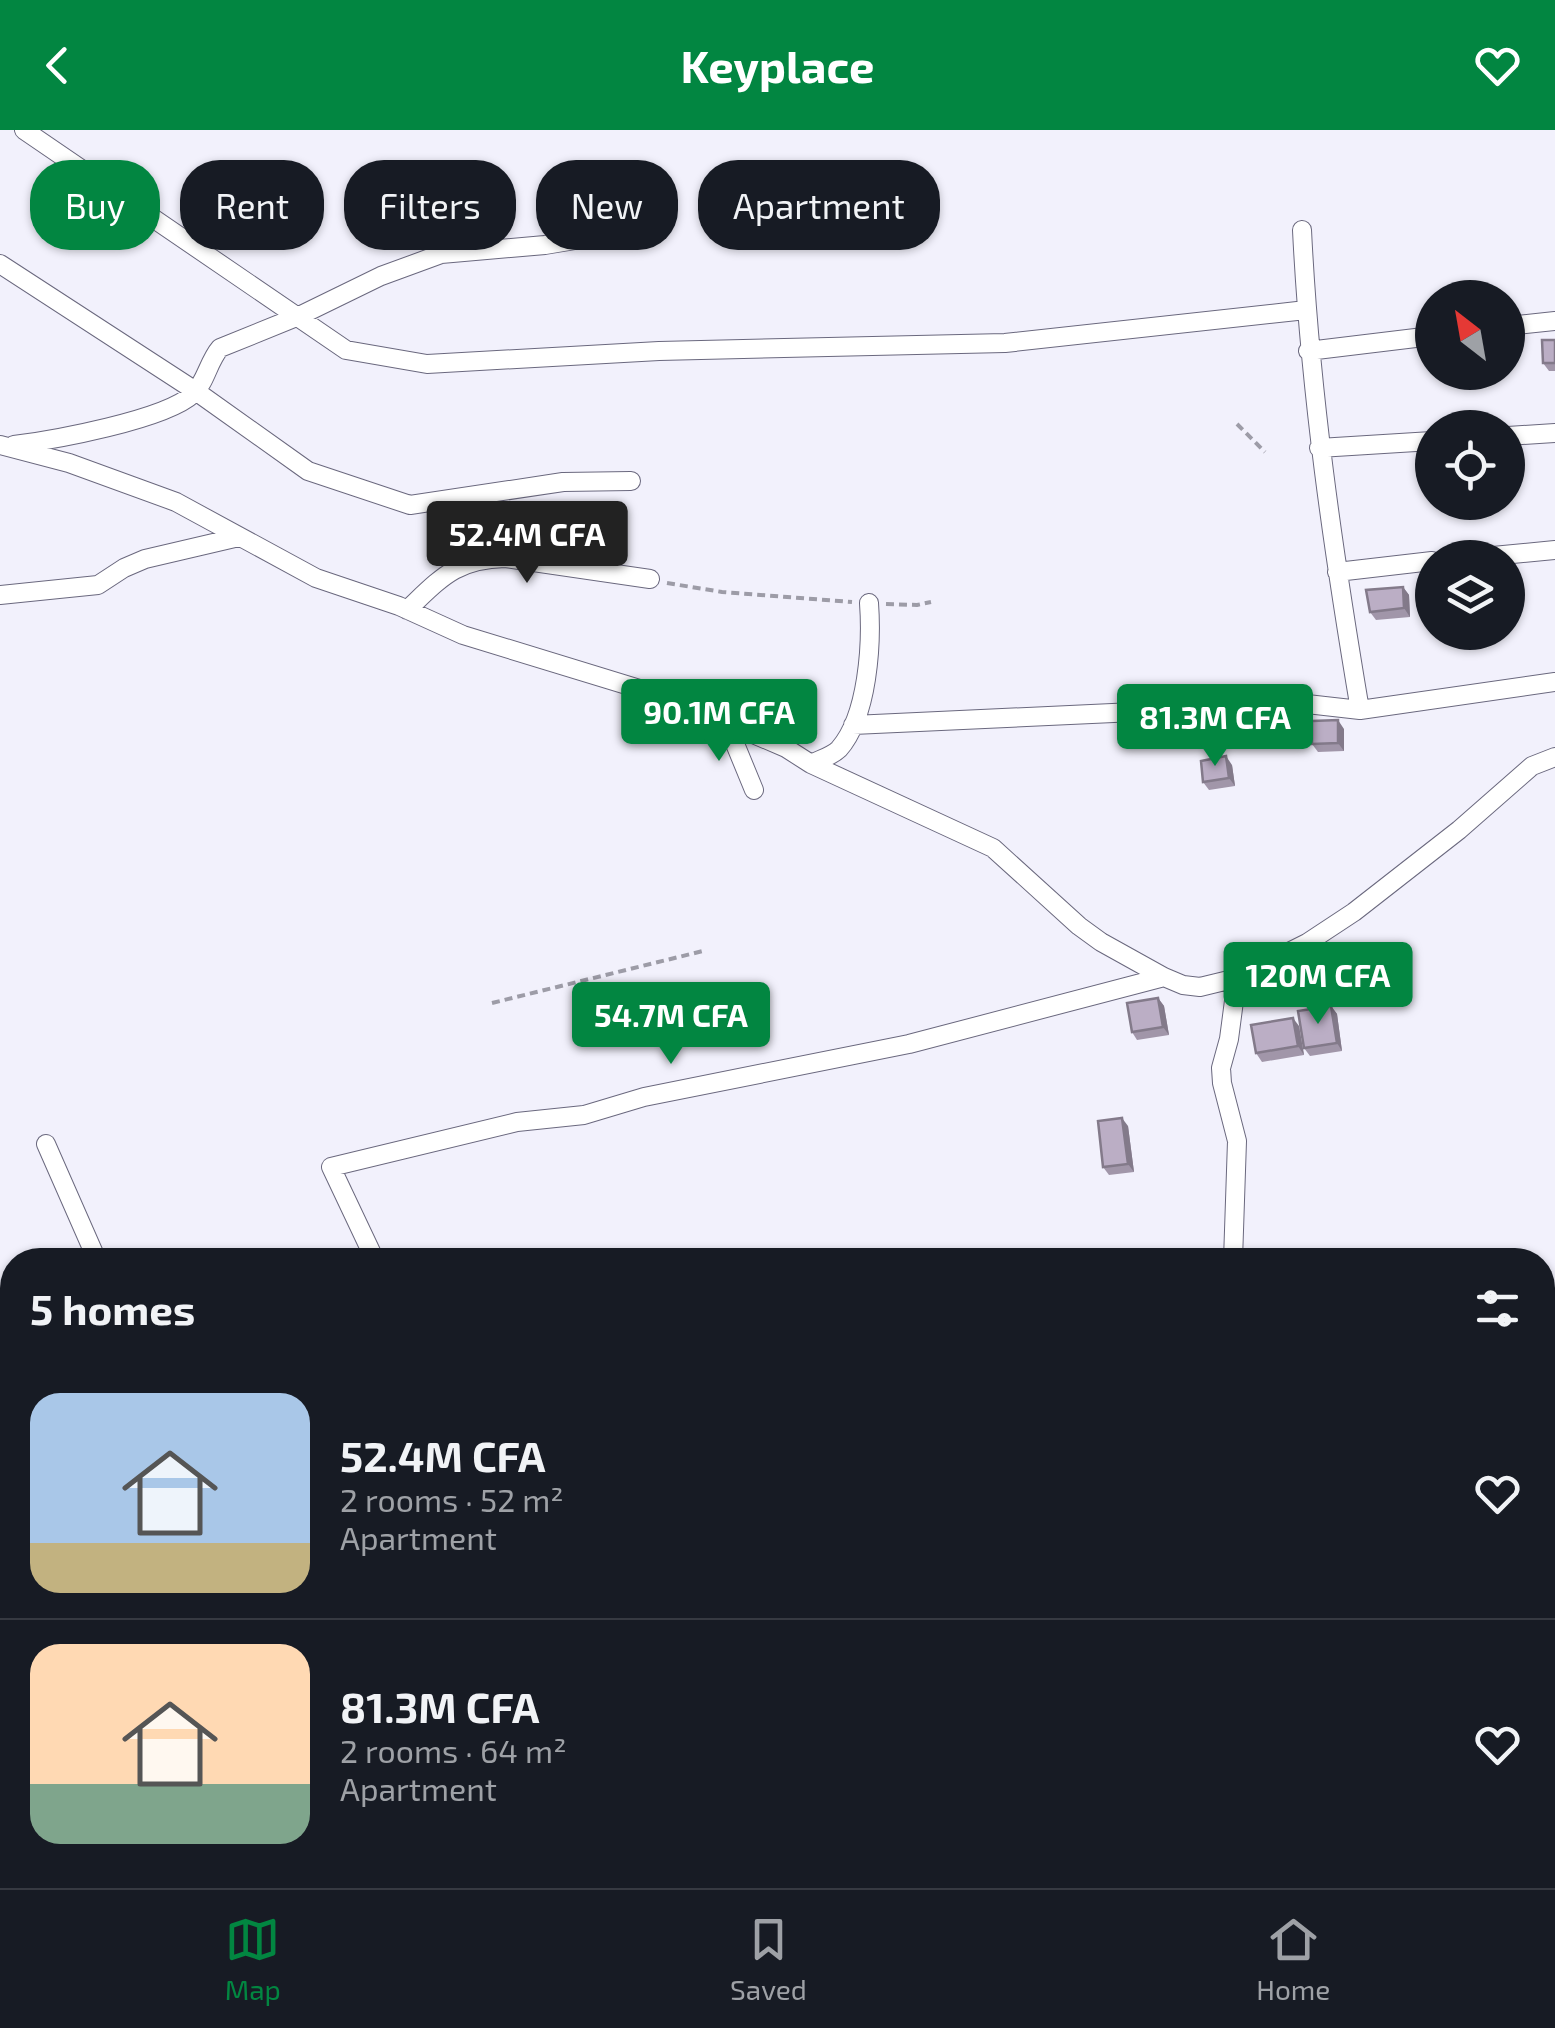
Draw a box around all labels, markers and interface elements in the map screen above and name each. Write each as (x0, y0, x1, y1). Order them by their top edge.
icon: back (30, 38, 85, 93)
text: Keyplace (681, 38, 874, 92)
icon: heart (1470, 38, 1525, 93)
chip: Buy (30, 160, 160, 250)
chip: Rent (180, 160, 324, 250)
chip: Filters (344, 160, 516, 250)
chip: New (536, 160, 678, 250)
chip: Apartment (698, 160, 940, 250)
north arrow (1415, 280, 1525, 390)
map controls (1415, 280, 1525, 650)
button: locate (1415, 410, 1525, 520)
pin: 52.4M CFA (413, 501, 641, 586)
text: 52.4M CFA (449, 514, 605, 552)
button: layers (1415, 540, 1525, 650)
pin: 90.1M CFA (605, 679, 833, 764)
pin: 81.3M CFA (1101, 684, 1329, 769)
text: 90.1M CFA (643, 692, 795, 730)
text: 81.3M CFA (1139, 697, 1291, 735)
pin: 120M CFA (1215, 942, 1421, 1027)
text: 120M CFA (1246, 955, 1390, 993)
pin: 54.7M CFA (557, 982, 785, 1067)
text: 54.7M CFA (594, 995, 748, 1033)
icon: filters (1470, 1281, 1525, 1336)
text: 5 homes (30, 1283, 195, 1333)
text: 52.4M CFA (340, 1430, 546, 1480)
icon: home (110, 1433, 230, 1553)
icon: heart (1470, 1466, 1525, 1521)
text: 2 rooms · 52 m² (340, 1480, 564, 1518)
text: Apartment (340, 1518, 497, 1556)
text: 81.3M CFA (340, 1681, 539, 1731)
icon: home (110, 1684, 230, 1804)
icon: heart (1470, 1717, 1525, 1772)
text: 2 rooms · 64 m² (340, 1731, 566, 1769)
text: Apartment (340, 1769, 497, 1807)
tab: Map (225, 1912, 281, 2006)
tab: Saved (730, 1912, 807, 2006)
tab: Home (1256, 1912, 1330, 2006)

